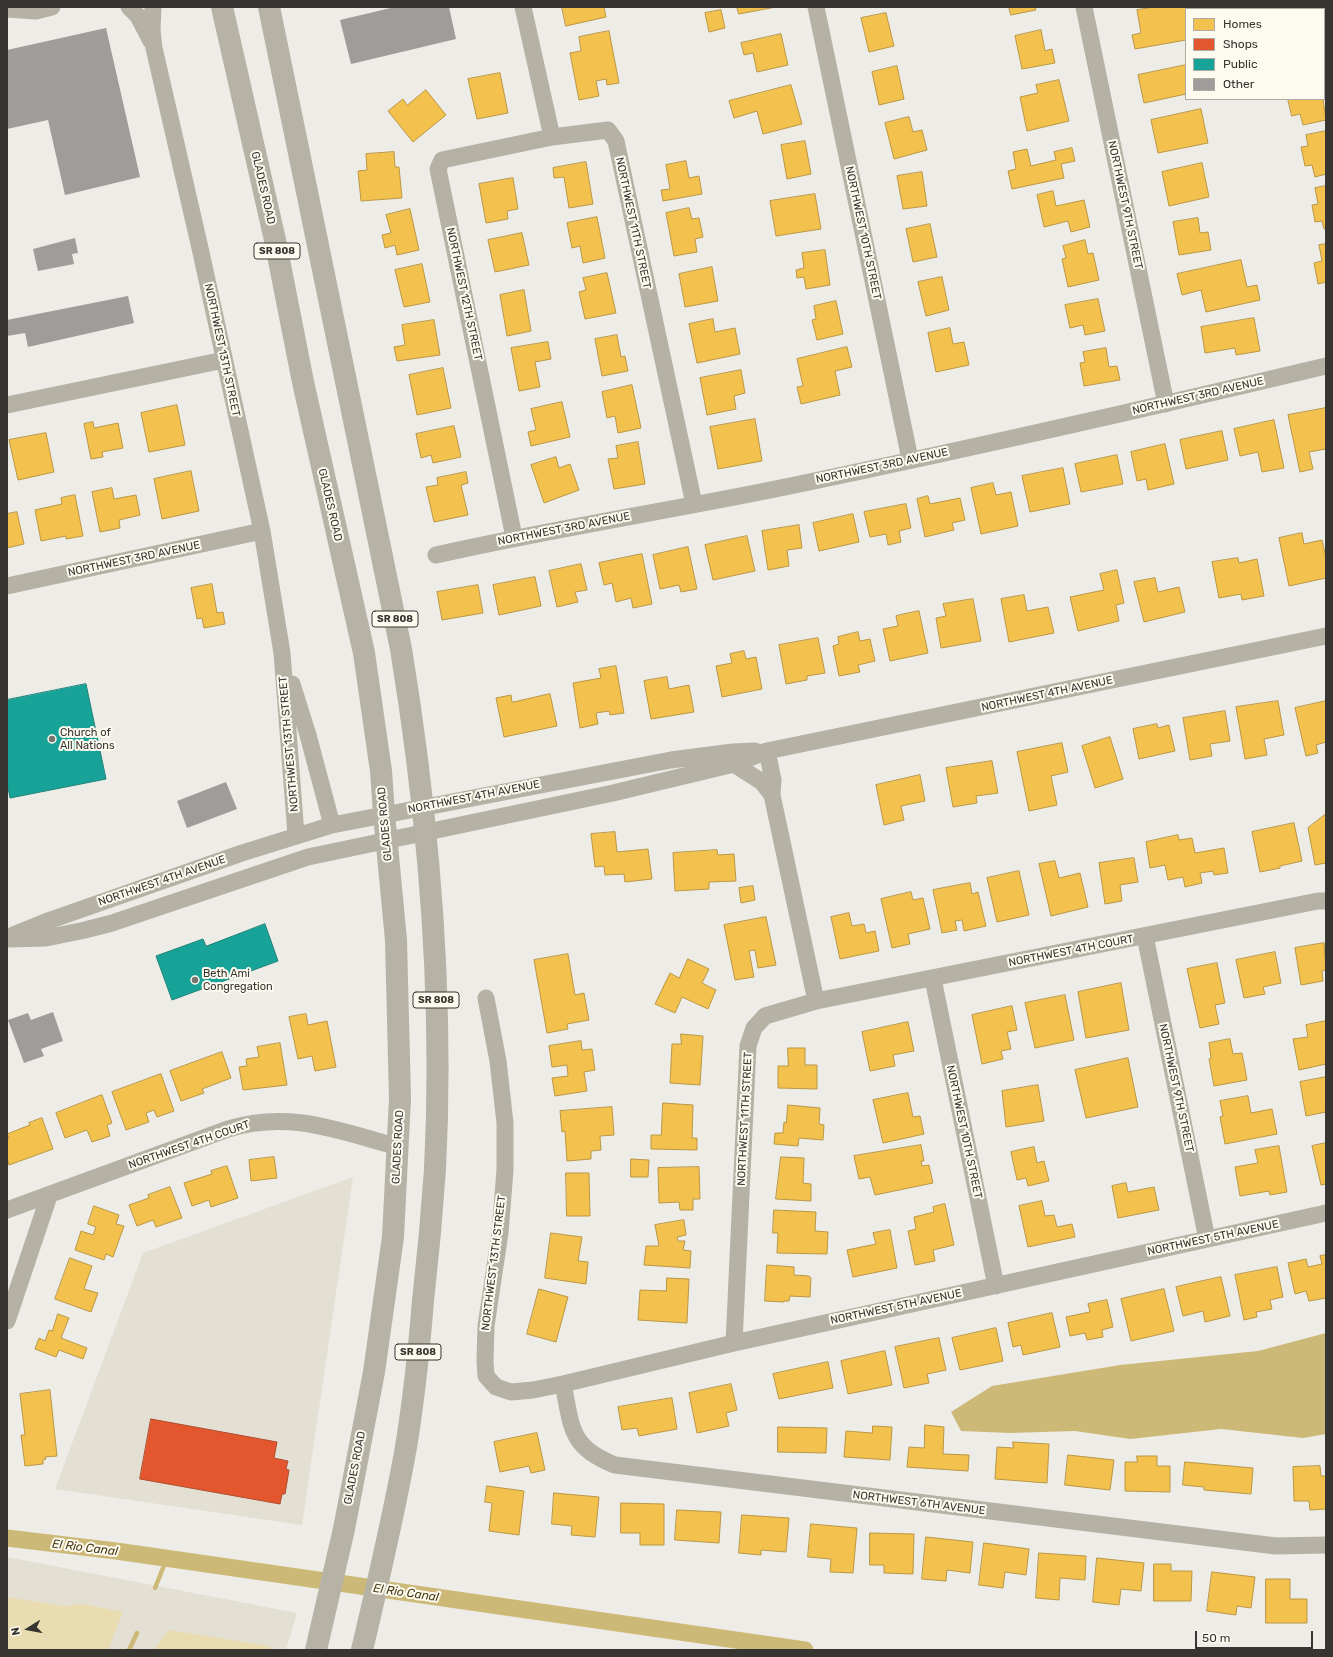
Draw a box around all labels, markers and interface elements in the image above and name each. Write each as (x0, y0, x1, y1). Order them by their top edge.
legend (1185, 8, 1325, 100)
text: Homes (1223, 17, 1262, 31)
text: Shops (1223, 37, 1258, 51)
text: Public (1223, 57, 1258, 71)
text: Other (1223, 77, 1254, 91)
street label: NORTHWEST 9TH STREET (1105, 139, 1145, 271)
street label: GLADES ROAD (248, 150, 278, 226)
street label: NORTHWEST 11TH STREET (613, 156, 653, 290)
street label: NORTHWEST 10TH STREET (842, 165, 884, 301)
street label: NORTHWEST 12TH STREET (443, 226, 485, 362)
road number: SR 808 (254, 243, 300, 259)
street label: NORTHWEST 13TH STREET (201, 282, 243, 418)
street label: NORTHWEST 3RD AVENUE (1131, 374, 1265, 418)
street label: NORTHWEST 3RD AVENUE (815, 446, 949, 486)
street label: GLADES ROAD (315, 467, 345, 543)
street label: NORTHWEST 3RD AVENUE (497, 510, 631, 548)
street label: NORTHWEST 3RD AVENUE (67, 539, 201, 579)
road number: SR 808 (372, 611, 418, 627)
street label: NORTHWEST 4TH AVENUE (980, 674, 1114, 714)
street label: NORTHWEST 13TH STREET (276, 676, 302, 812)
place label: Church of All Nations (60, 726, 115, 752)
marker: Church of All Nations (47, 734, 57, 744)
street label: NORTHWEST 4TH AVENUE (407, 778, 541, 816)
street label: GLADES ROAD (375, 786, 395, 862)
street label: NORTHWEST 4TH AVENUE (97, 853, 227, 909)
street label: NORTHWEST 4TH COURT (1007, 932, 1135, 970)
place label: Beth Ami Congregation (203, 967, 273, 993)
marker: Beth Ami Congregation (190, 975, 200, 985)
road number: SR 808 (413, 992, 459, 1008)
street label: NORTHWEST 9TH STREET (1156, 1022, 1196, 1154)
street label: NORTHWEST 11TH STREET (735, 1052, 755, 1186)
street label: NORTHWEST 10TH STREET (943, 1064, 985, 1200)
street label: GLADES ROAD (389, 1110, 407, 1184)
street label: NORTHWEST 4TH COURT (127, 1118, 251, 1172)
street label: NORTHWEST 13TH STREET (479, 1195, 509, 1331)
street label: NORTHWEST 5TH AVENUE (1146, 1218, 1280, 1258)
street label: NORTHWEST 5TH AVENUE (829, 1287, 963, 1327)
road number: SR 808 (395, 1344, 441, 1360)
street label: GLADES ROAD (341, 1430, 369, 1506)
street label: NORTHWEST 6TH AVENUE (852, 1488, 986, 1518)
water label: El Rio Canal (51, 1537, 119, 1559)
water label: El Rio Canal (372, 1581, 440, 1605)
north arrow (8, 1609, 48, 1649)
scale bar (1197, 1623, 1315, 1649)
text: N (9, 1626, 23, 1637)
text: 50 m (1202, 1631, 1230, 1645)

